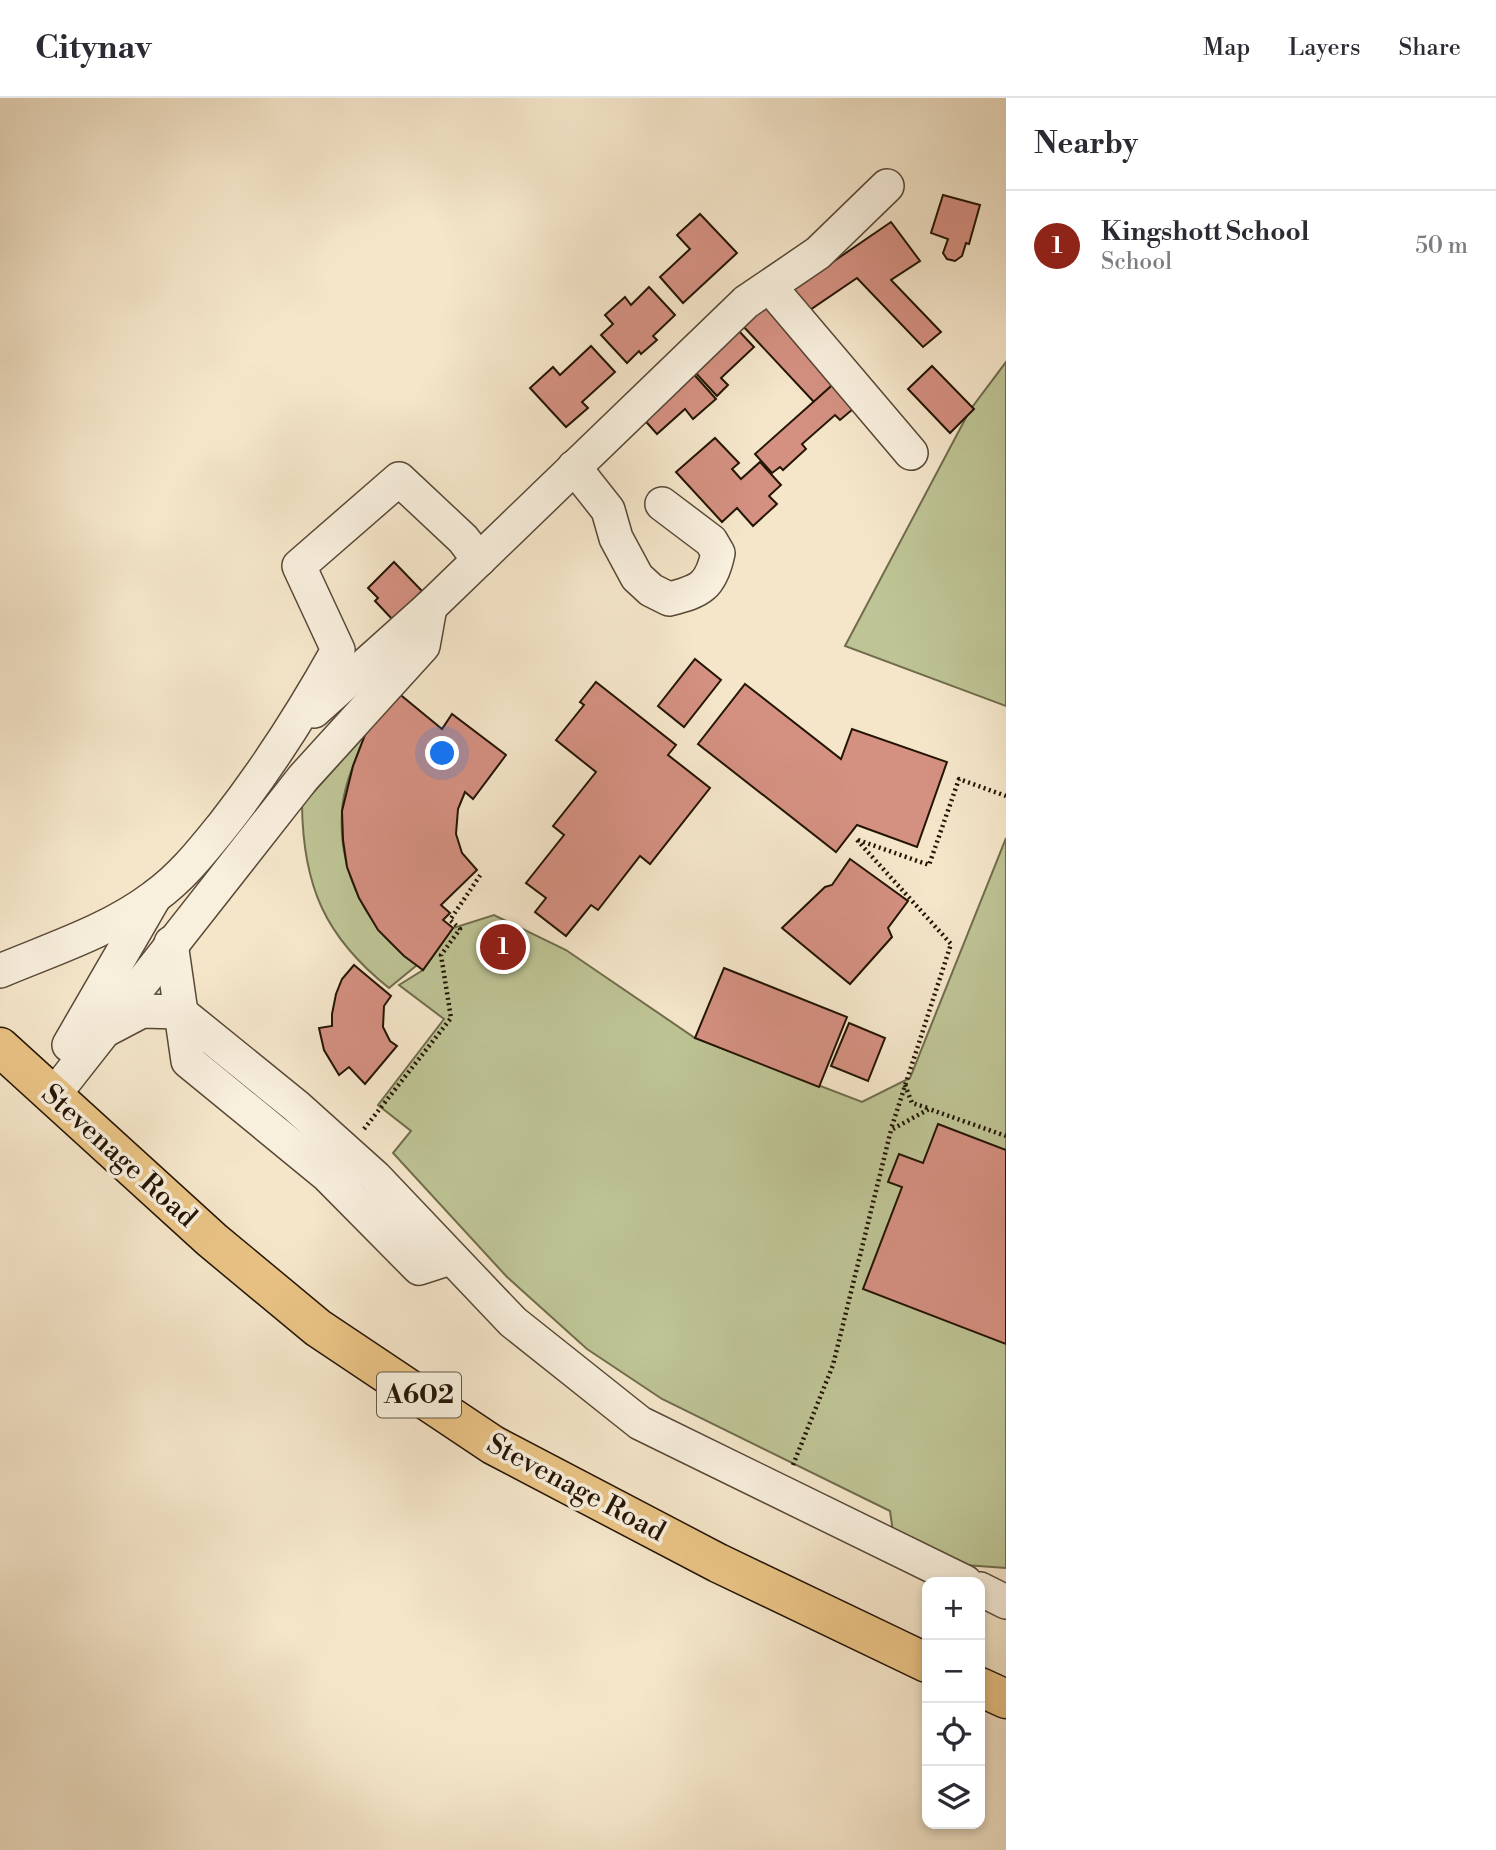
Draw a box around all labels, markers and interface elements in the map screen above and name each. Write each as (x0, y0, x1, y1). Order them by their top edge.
text: Citynav (35, 28, 152, 69)
text: Map (1203, 33, 1250, 63)
text: Layers (1288, 33, 1360, 63)
text: Share (1398, 33, 1461, 63)
text: Nearby (1034, 125, 1138, 163)
text: Kingshott School (1101, 216, 1309, 248)
text: 1 (1051, 232, 1063, 260)
text: 50 m (1415, 232, 1468, 260)
text: School (1101, 248, 1172, 276)
your location (425, 736, 459, 770)
pin: 1 (480, 921, 526, 973)
street label: Stevenage Road (34, 1077, 204, 1235)
road number: A602 (377, 1372, 461, 1418)
street label: Stevenage Road (481, 1426, 671, 1550)
map controls (922, 1577, 985, 1829)
button: + (922, 1577, 985, 1640)
button: − (922, 1640, 985, 1703)
button: locate (922, 1703, 985, 1766)
button: layers (922, 1766, 985, 1829)

